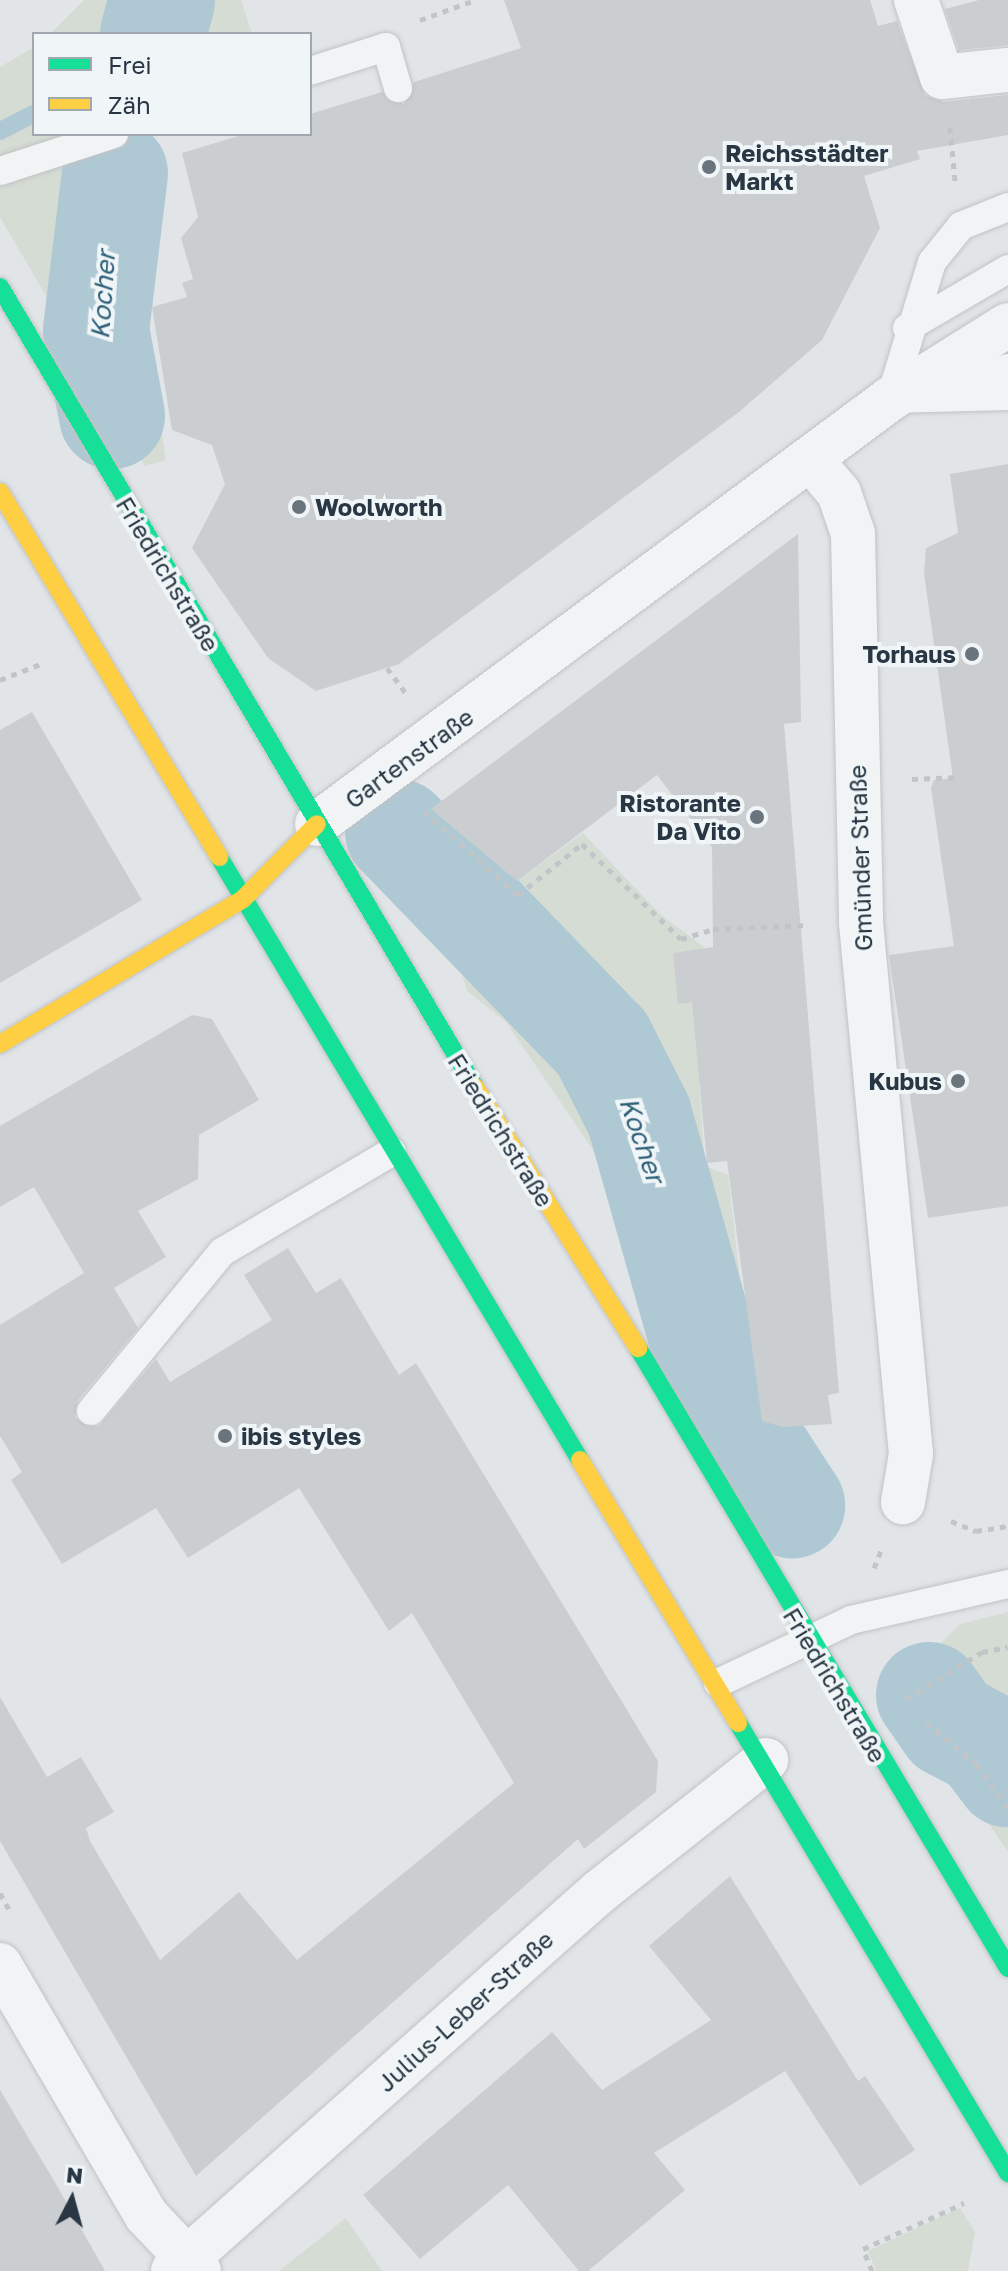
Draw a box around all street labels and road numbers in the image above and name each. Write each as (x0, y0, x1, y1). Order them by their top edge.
street label: Friedrichstraße (111, 491, 225, 657)
street label: Gartenstraße (339, 702, 479, 814)
street label: Gmünder Straße (842, 764, 878, 952)
street label: Friedrichstraße (442, 1048, 560, 1212)
street label: Friedrichstraße (778, 1602, 892, 1768)
street label: Julius-Leber-Straße (371, 1925, 559, 2097)

